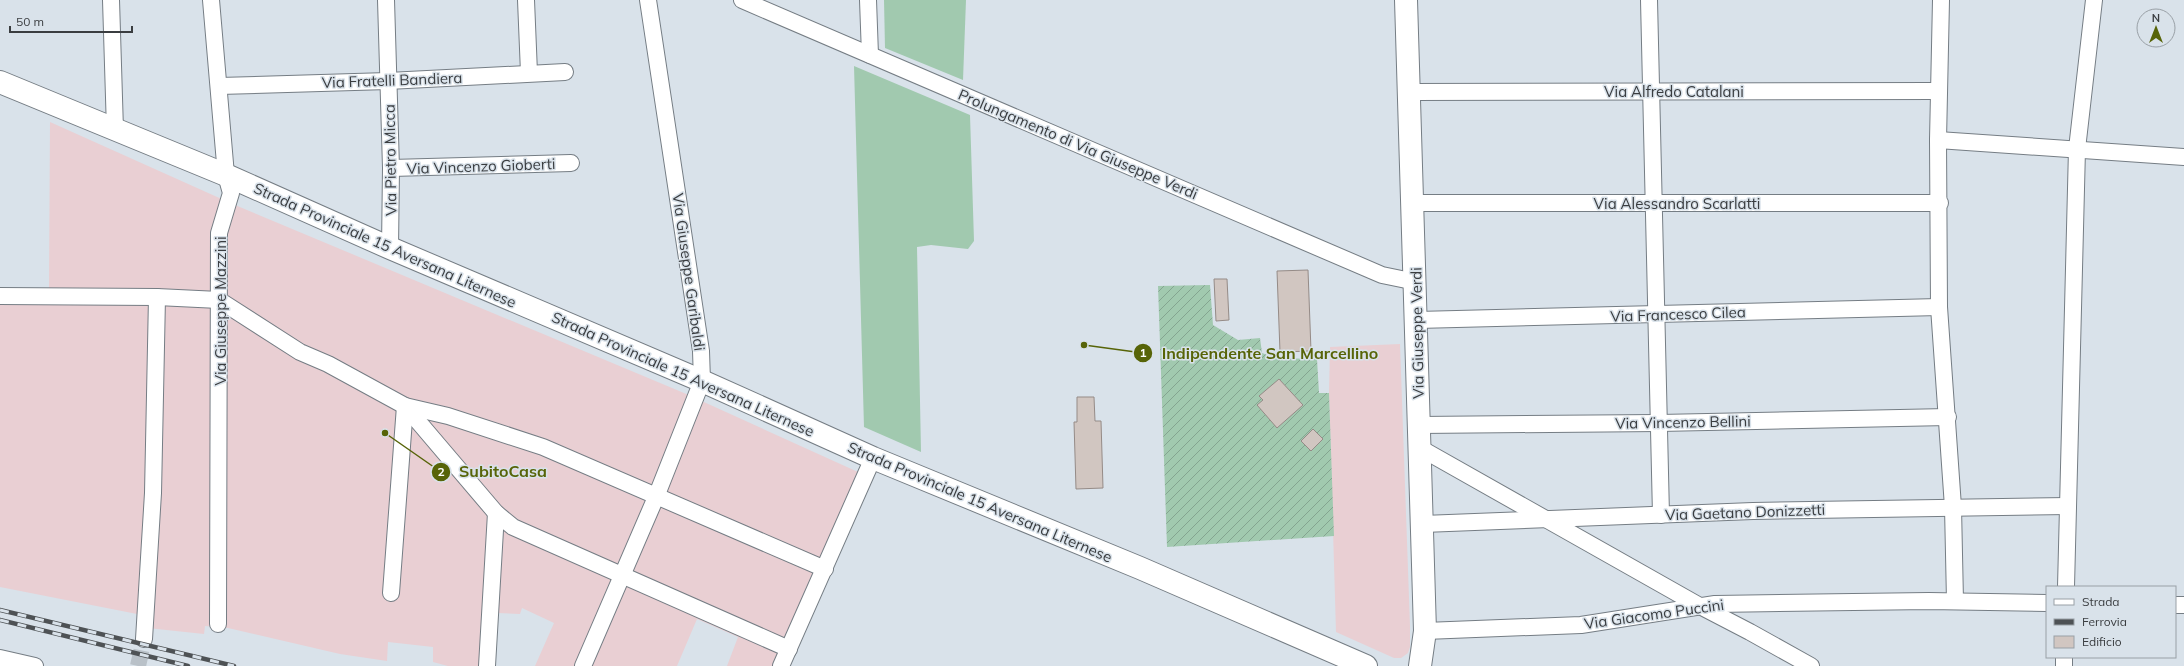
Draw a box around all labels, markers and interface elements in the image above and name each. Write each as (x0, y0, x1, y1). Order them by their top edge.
scale bar (10, 8, 132, 34)
north arrow (2136, 8, 2176, 48)
text: N (2152, 11, 2160, 25)
text: 50 m (16, 14, 44, 29)
street label: Via Fratelli Bandiera (321, 68, 463, 92)
street label: Via Alfredo Catalani (1604, 82, 1744, 101)
street label: Prolungamento di Via Giuseppe Verdi (955, 85, 1201, 203)
street label: Via Pietro Micca (380, 104, 400, 216)
street label: Via Vincenzo Gioberti (406, 154, 556, 178)
street label: Strada Provinciale 15 Aversana Liternese (251, 178, 519, 312)
street label: Via Giuseppe Garibaldi (669, 192, 709, 352)
street label: Via Alessandro Scarlatti (1594, 194, 1760, 213)
street label: Via Giuseppe Mazzini (211, 236, 230, 386)
street label: Via Giuseppe Verdi (1406, 267, 1428, 399)
street label: Via Francesco Cilea (1610, 302, 1746, 326)
street label: Strada Provinciale 15 Aversana Liternese (549, 307, 817, 441)
callout: Indipendente San Marcellino (1133, 339, 1386, 367)
text: Indipendente San Marcellino (1162, 343, 1378, 363)
text: 1 (1139, 345, 1147, 360)
street label: Via Vincenzo Bellini (1615, 411, 1751, 433)
street label: Strada Provinciale 15 Aversana Liternese (845, 437, 1115, 567)
callout: SubitoCasa (431, 458, 555, 486)
text: SubitoCasa (459, 461, 547, 481)
text: 2 (437, 464, 445, 479)
street label: Via Gaetano Donizzetti (1665, 500, 1825, 524)
legend (2046, 586, 2176, 658)
text: Strada (2082, 594, 2120, 609)
street label: Via Giacomo Puccini (1583, 595, 1725, 633)
text: Ferrovia (2082, 614, 2127, 629)
text: Edificio (2082, 634, 2122, 649)

